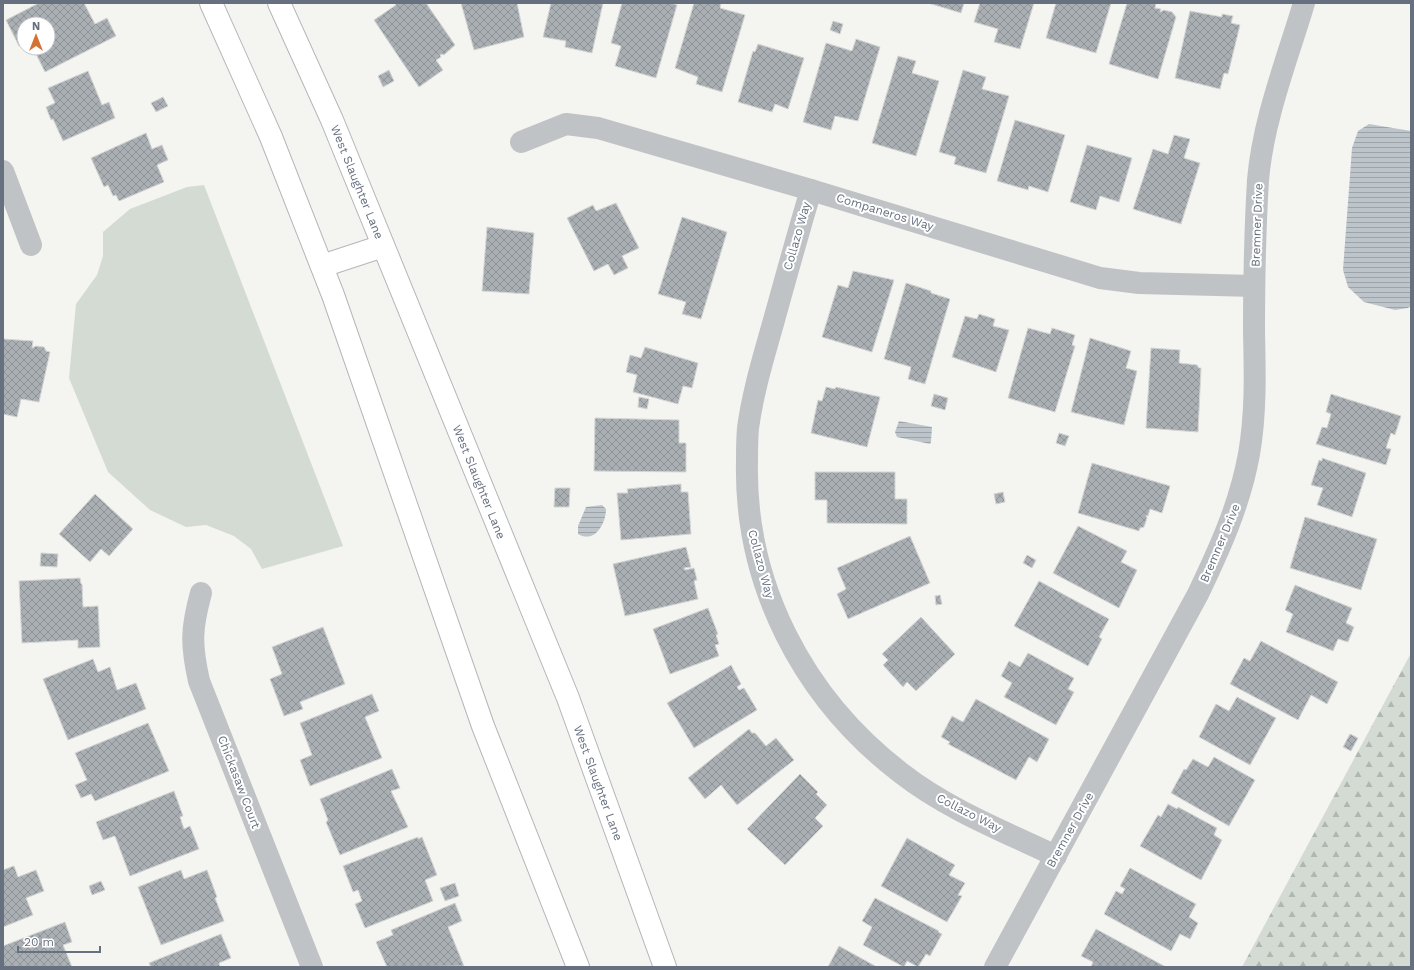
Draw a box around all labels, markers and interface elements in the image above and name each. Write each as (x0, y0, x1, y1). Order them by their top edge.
north arrow (16, 16, 56, 56)
text: N (32, 20, 40, 33)
street label: West Slaughter Lane (328, 123, 386, 241)
street label: Bremner Drive (1249, 183, 1265, 267)
street label: Companeros Way (835, 191, 936, 234)
street label: Collazo Way (781, 199, 814, 272)
street label: West Slaughter Lane (450, 423, 508, 541)
street label: Bremner Drive (1197, 502, 1243, 584)
street label: Collazo Way (745, 528, 777, 601)
street label: West Slaughter Lane (571, 723, 625, 843)
street label: Chickasaw Court (215, 734, 263, 830)
street label: Bremner Drive (1044, 790, 1096, 870)
street label: Collazo Way (934, 791, 1004, 836)
scale bar (18, 928, 100, 954)
text: 20 m (24, 935, 54, 949)

